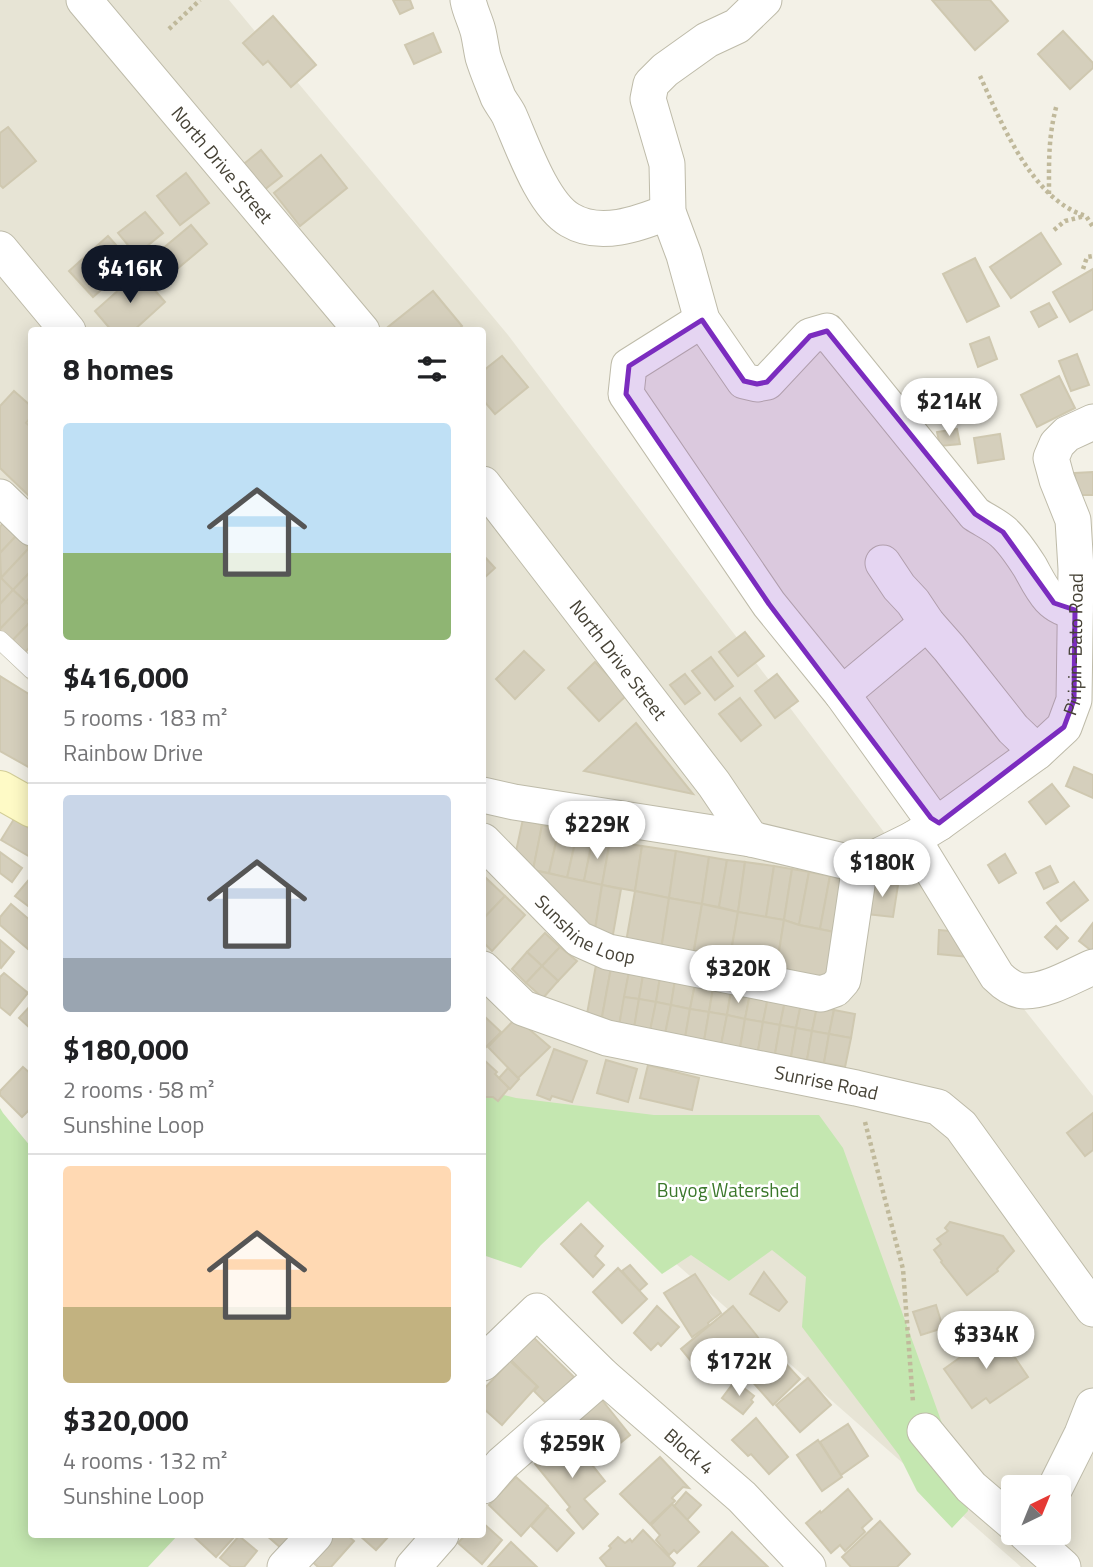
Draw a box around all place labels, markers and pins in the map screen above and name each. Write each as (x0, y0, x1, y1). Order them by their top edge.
pin: $416K (81, 246, 179, 305)
pin: $214K (900, 378, 998, 438)
pin: $229K (548, 802, 646, 861)
pin: $180K (833, 839, 931, 899)
pin: $320K (689, 946, 787, 1005)
pin: $334K (937, 1312, 1035, 1371)
pin: $172K (690, 1338, 788, 1398)
pin: $259K (523, 1420, 621, 1480)

